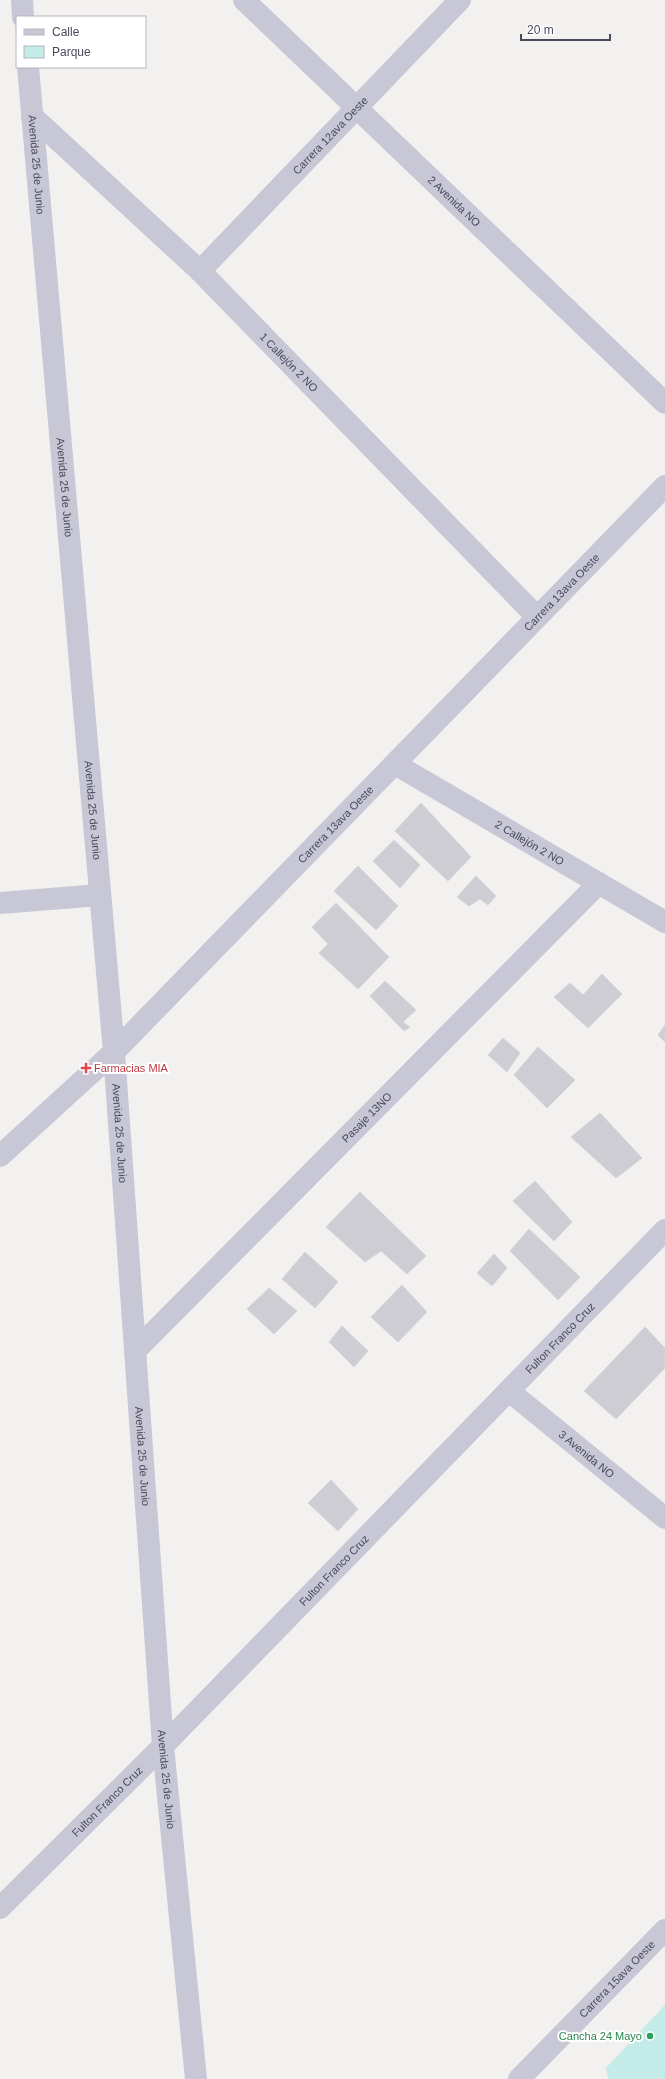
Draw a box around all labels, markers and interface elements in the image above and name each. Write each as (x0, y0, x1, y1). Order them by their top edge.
legend (16, 16, 146, 68)
scale bar (521, 16, 610, 42)
text: 20 m (527, 23, 554, 37)
text: Calle (52, 25, 80, 39)
text: Parque (52, 45, 91, 59)
street label: Carrera 12ava Oeste (290, 94, 370, 177)
street label: Avenida 25 de Junio (26, 114, 47, 215)
street label: 2 Avenida NO (426, 173, 483, 229)
street label: 1 Callejón 2 NO (257, 330, 321, 395)
street label: Avenida 25 de Junio (54, 437, 75, 538)
street label: Carrera 13ava Oeste (521, 551, 602, 633)
street label: Avenida 25 de Junio (83, 760, 103, 860)
street label: Carrera 13ava Oeste (295, 783, 376, 865)
street label: 2 Callejón 2 NO (493, 818, 567, 868)
place label: Farmacias MIA (94, 1062, 169, 1074)
marker: Farmacias MIA (81, 1063, 91, 1073)
street label: Avenida 25 de Junio (110, 1083, 129, 1183)
street label: Pasaje 13NO (339, 1090, 394, 1145)
street label: Fulton Franco Cruz (523, 1300, 597, 1376)
street label: Avenida 25 de Junio (133, 1406, 152, 1506)
street label: 3 Avenida NO (556, 1428, 617, 1480)
street label: Fulton Franco Cruz (297, 1532, 371, 1608)
street label: Avenida 25 de Junio (156, 1729, 177, 1830)
street label: Fulton Franco Cruz (69, 1764, 145, 1839)
street label: Carrera 15ava Oeste (577, 1938, 657, 2020)
place label: Cancha 24 Mayo (559, 2030, 642, 2042)
marker: Cancha 24 Mayo (645, 2031, 655, 2041)

